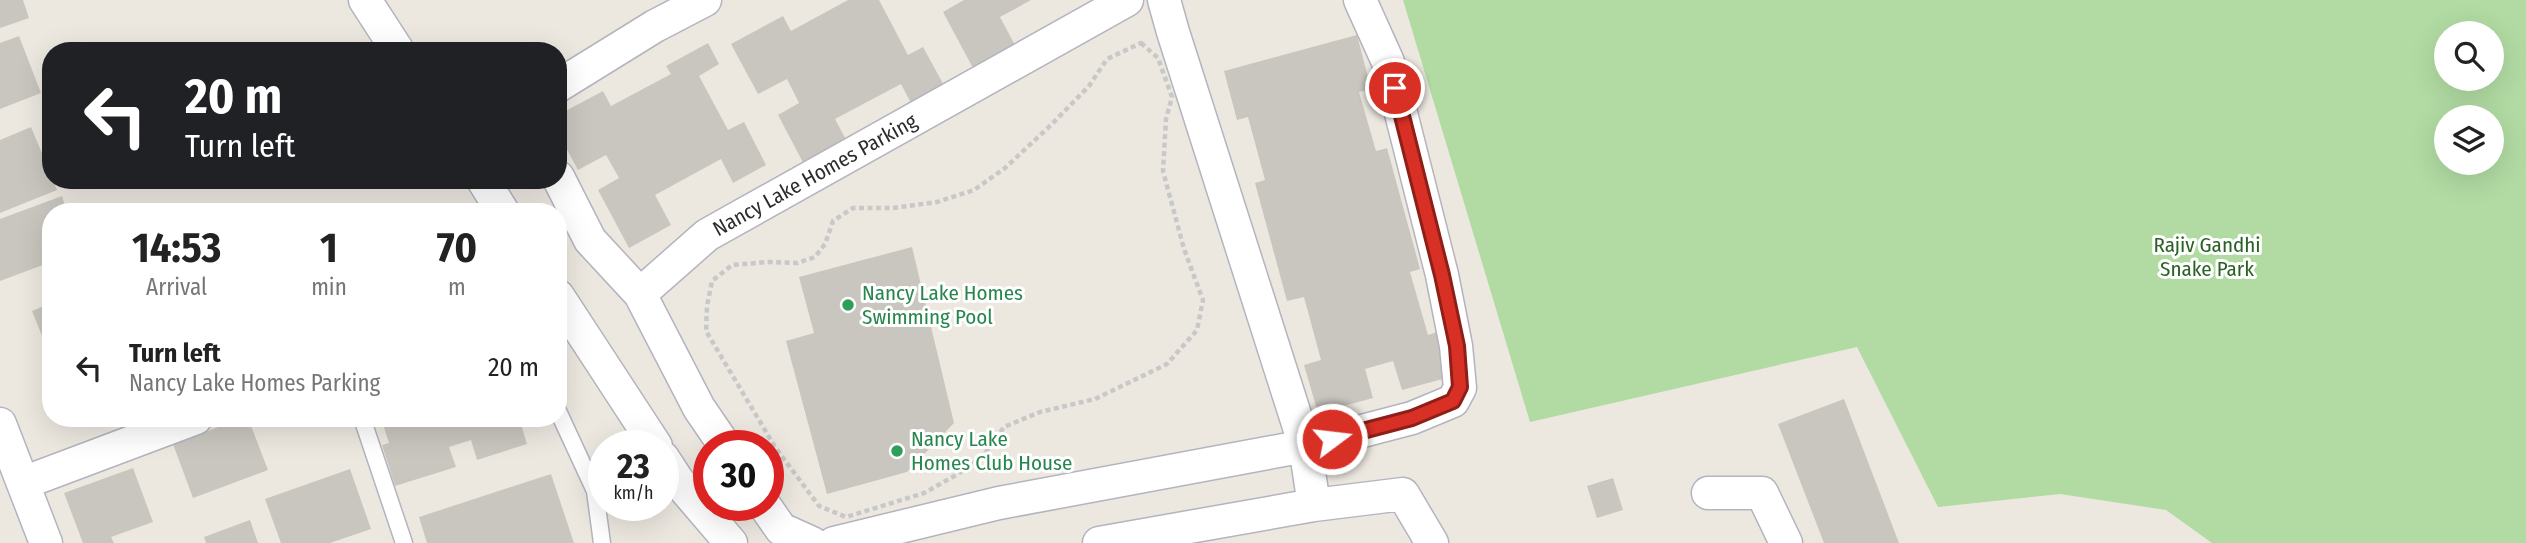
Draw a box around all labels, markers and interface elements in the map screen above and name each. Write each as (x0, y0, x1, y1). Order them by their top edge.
map controls (2434, 21, 2504, 175)
button: search (2434, 21, 2504, 91)
pin (1365, 58, 1425, 118)
text: 20 m (185, 67, 282, 126)
icon: arrive (1376, 69, 1414, 107)
icon: left (70, 70, 161, 161)
button: layers (2434, 105, 2504, 175)
street label: Nancy Lake Homes Parking (708, 108, 922, 242)
text: Turn left (185, 127, 295, 165)
text: 14:53 (132, 223, 221, 273)
text: 1 (320, 223, 338, 273)
text: 70 (437, 223, 477, 273)
park label: Rajiv Gandhi Snake Park (2153, 232, 2261, 282)
text: Arrival (146, 273, 207, 301)
text: min (311, 273, 347, 301)
text: m (448, 273, 466, 301)
place label: Nancy Lake Homes Swimming Pool (862, 280, 1023, 330)
marker: Nancy Lake Homes Swimming Pool (840, 297, 856, 313)
text: Turn left (129, 338, 221, 369)
icon: left (70, 349, 108, 387)
text: 20 m (488, 352, 539, 383)
text: Nancy Lake Homes Parking (129, 369, 380, 397)
position arrow (1295, 402, 1369, 476)
place label: Nancy Lake Homes Club House (911, 426, 1072, 476)
speed limit sign: 30 (693, 430, 784, 521)
marker: Nancy Lake Homes Club House (889, 443, 905, 459)
text: 23 (617, 445, 650, 487)
text: km/h (613, 482, 654, 504)

